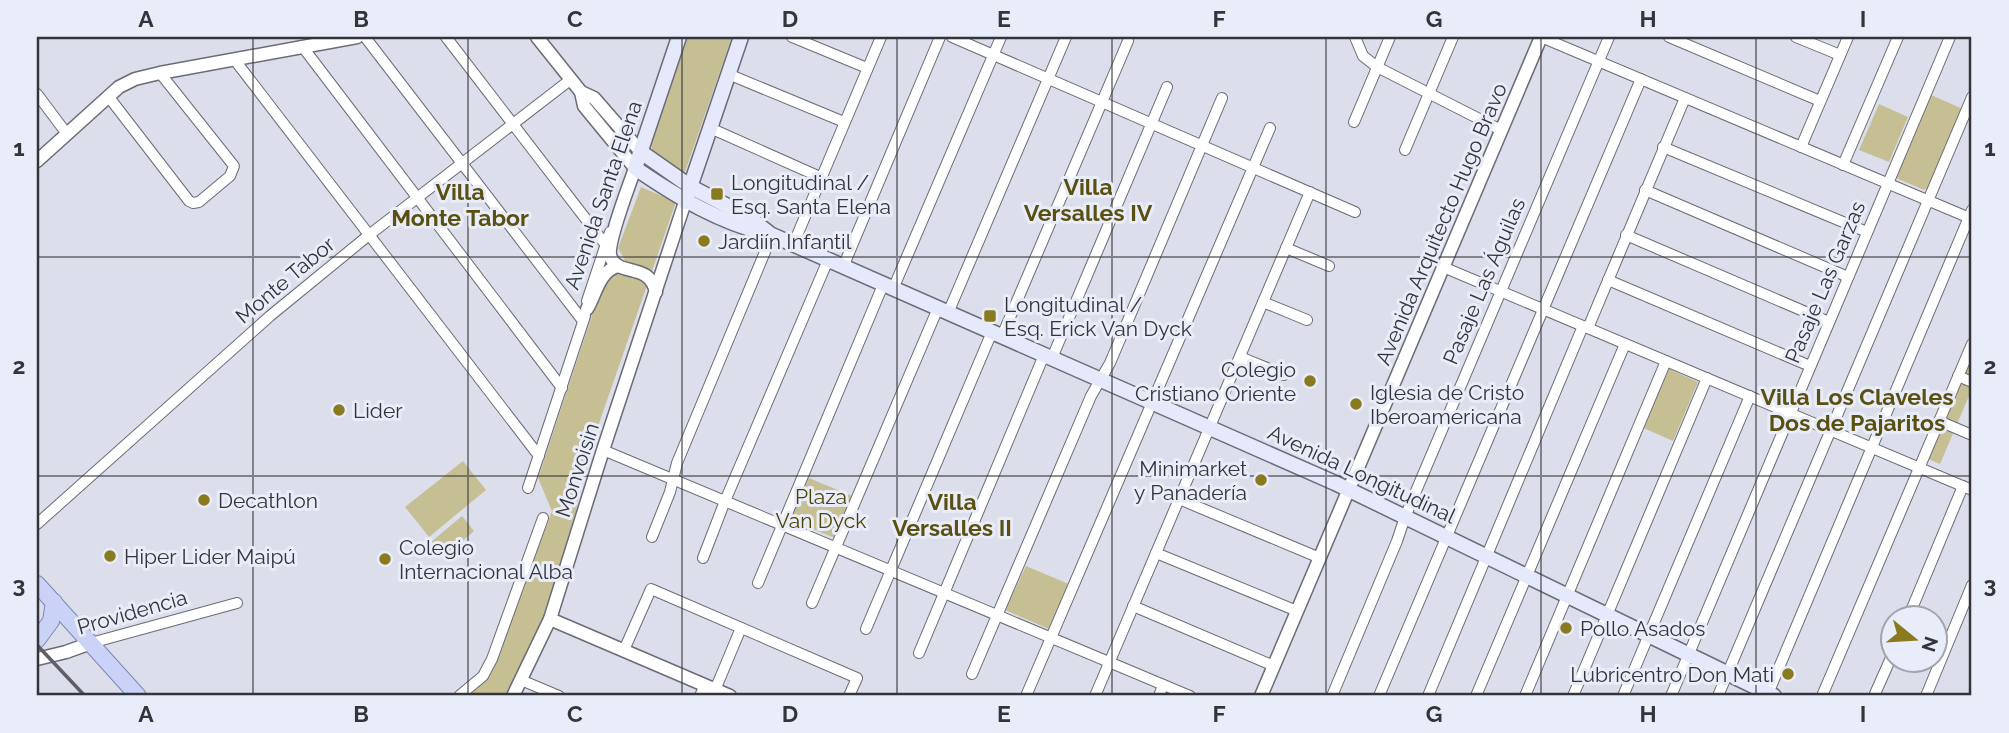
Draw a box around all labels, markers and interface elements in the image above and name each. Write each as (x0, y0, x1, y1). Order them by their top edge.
text: A (138, 5, 154, 32)
text: B (353, 5, 369, 32)
text: C (567, 5, 583, 32)
text: D (782, 5, 798, 32)
text: E (997, 5, 1011, 32)
text: F (1212, 5, 1226, 32)
text: G (1426, 5, 1442, 32)
text: H (1639, 5, 1657, 32)
text: I (1860, 5, 1866, 32)
street label: Avenida Arquitecto Hugo Bravo (1370, 79, 1512, 369)
street label: Avenida Santa Elena (559, 97, 647, 293)
text: 1 (13, 134, 25, 161)
text: 1 (1984, 134, 1996, 161)
place label: Longitudinal / Esq. Santa Elena (731, 170, 891, 219)
district label: Villa Versalles IV (1024, 173, 1153, 226)
district label: Villa Monte Tabor (391, 178, 529, 231)
marker: Longitudinal / Esq. Santa Elena (709, 186, 725, 202)
street label: Pasaje Las Águilas (1438, 194, 1530, 368)
street label: Pasaje Las Garzas (1780, 197, 1870, 367)
place label: Jardiín Infantil (718, 229, 852, 254)
street label: Monte Tabor (230, 231, 340, 329)
marker: Jardiín Infantil (696, 233, 712, 249)
place label: Longitudinal / Esq. Erick Van Dyck (1004, 292, 1192, 341)
marker: Longitudinal / Esq. Erick Van Dyck (982, 308, 998, 324)
text: 2 (13, 352, 25, 379)
text: 2 (1984, 352, 1996, 379)
place label: Colegio Cristiano Oriente (1135, 357, 1296, 406)
marker: Colegio Cristiano Oriente (1302, 373, 1318, 389)
place label: Iglesia de Cristo Iberoamericana (1370, 380, 1524, 429)
district label: Villa Los Claveles Dos de Pajaritos (1760, 383, 1954, 436)
marker: Iglesia de Cristo Iberoamericana (1348, 396, 1364, 412)
place label: Lider (353, 398, 403, 423)
marker: Lider (331, 402, 347, 418)
street label: Monvoisin (550, 420, 604, 520)
street label: Avenida Longitudinal (1264, 420, 1460, 529)
place label: Minimarket y Panadería (1134, 456, 1247, 505)
marker: Minimarket y Panadería (1253, 472, 1269, 488)
park label: Plaza Van Dyck (776, 484, 866, 533)
place label: Decathlon (218, 488, 318, 513)
district label: Villa Versalles II (892, 488, 1012, 541)
marker: Decathlon (196, 492, 212, 508)
place label: Colegio Internacional Alba (399, 535, 573, 584)
place label: Hiper Lider Maipú (124, 544, 296, 569)
marker: Hiper Lider Maipú (102, 548, 118, 564)
marker: Colegio Internacional Alba (377, 551, 393, 567)
text: 3 (13, 571, 25, 598)
text: 3 (1984, 571, 1996, 598)
street label: Providencia (74, 584, 190, 640)
north arrow (1880, 604, 1950, 674)
place label: Pollo Asados (1580, 616, 1705, 641)
marker: Pollo Asados (1558, 620, 1574, 636)
text: N (1917, 634, 1943, 655)
place label: Lubricentro Don Mati (1570, 662, 1774, 687)
marker: Lubricentro Don Mati (1780, 666, 1796, 682)
text: A (138, 700, 154, 727)
text: B (353, 700, 369, 727)
text: C (567, 700, 583, 727)
text: D (782, 700, 798, 727)
text: E (997, 700, 1011, 727)
text: F (1212, 700, 1226, 727)
text: G (1426, 700, 1442, 727)
text: H (1639, 700, 1657, 727)
text: I (1860, 700, 1866, 727)

